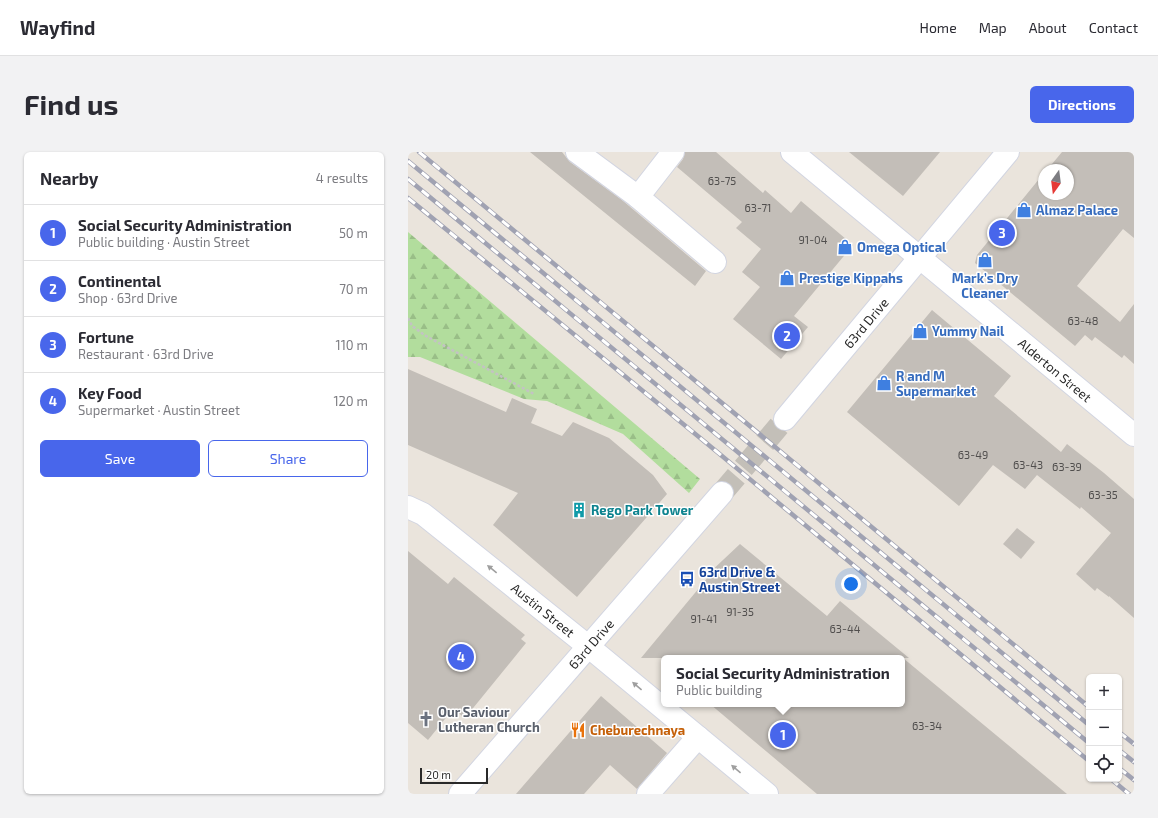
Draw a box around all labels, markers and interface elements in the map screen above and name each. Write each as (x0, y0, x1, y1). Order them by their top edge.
text: Wayfind (20, 16, 95, 39)
text: Home (920, 19, 957, 36)
text: Map (979, 19, 1007, 36)
text: About (1029, 19, 1067, 36)
text: Contact (1089, 19, 1138, 36)
button: Directions (1030, 86, 1134, 123)
text: Find us (24, 87, 118, 121)
north arrow (1038, 164, 1074, 200)
text: Nearby (40, 168, 98, 188)
text: 4 results (316, 170, 368, 186)
house number: 63-75 (708, 174, 736, 187)
house number: 63-71 (745, 201, 771, 214)
shop icon: Almaz Palace (1015, 201, 1033, 219)
place label: Almaz Palace (1036, 202, 1118, 218)
text: Social Security Administration (78, 216, 292, 234)
pin: 3 (989, 218, 1015, 248)
text: 1 (50, 225, 56, 241)
text: 50 m (339, 225, 368, 241)
house number: 91-04 (798, 233, 828, 246)
text: Public building · Austin Street (78, 234, 250, 250)
shop icon: Omega Optical (836, 238, 854, 256)
place label: Omega Optical (857, 239, 947, 255)
shop icon: Mark’s Dry Cleaner (976, 251, 994, 269)
shop icon: Prestige Kippahs (778, 269, 796, 287)
place label: Prestige Kippahs (799, 270, 903, 286)
place label: Mark’s Dry Cleaner (952, 270, 1019, 301)
text: Continental (78, 272, 161, 290)
text: 2 (49, 281, 57, 297)
text: 70 m (339, 281, 368, 297)
text: Shop · 63rd Drive (78, 290, 178, 306)
street label: 63rd Drive (840, 294, 892, 351)
house number: 63-48 (1068, 314, 1098, 327)
pin: 2 (774, 321, 800, 351)
shop icon: Yummy Nail (911, 322, 929, 340)
place label: Yummy Nail (932, 323, 1005, 339)
text: Fortune (78, 328, 134, 346)
street label: Alderton Street (1015, 335, 1095, 405)
text: 3 (49, 337, 57, 353)
text: 110 m (336, 337, 368, 353)
text: Restaurant · 63rd Drive (78, 346, 214, 362)
place label: R and M Supermarket (896, 368, 977, 399)
shop icon: R and M Supermarket (875, 374, 893, 392)
text: Key Food (78, 384, 142, 402)
text: 4 (49, 393, 57, 409)
text: 120 m (333, 393, 368, 409)
text: Supermarket · Austin Street (78, 402, 240, 418)
button: Save (40, 440, 200, 477)
button: Share (208, 440, 368, 477)
house number: 63-49 (958, 448, 988, 461)
house number: 63-43 (1013, 458, 1043, 471)
house number: 63-39 (1052, 460, 1082, 473)
house number: 63-35 (1088, 488, 1118, 501)
building icon: Rego Park Tower (570, 501, 588, 519)
place label: Rego Park Tower (591, 502, 694, 518)
place label: 63rd Drive & Austin Street (699, 564, 781, 595)
one-way arrow (487, 565, 497, 573)
bus stop icon: 63rd Drive & Austin Street (678, 570, 696, 588)
your location (841, 574, 861, 594)
street label: Austin Street (508, 580, 578, 640)
house number: 91-35 (726, 605, 754, 618)
house number: 91-41 (691, 612, 717, 625)
street label: 63rd Drive (565, 616, 617, 672)
house number: 63-44 (830, 622, 861, 635)
pin: 4 (448, 642, 474, 672)
popup (661, 655, 905, 707)
text: Social Security Administration (676, 664, 890, 682)
map controls (1086, 674, 1122, 782)
button: + (1086, 674, 1122, 710)
one-way arrow (631, 681, 642, 690)
text: Public building (676, 682, 762, 698)
place label: Our Saviour Lutheran Church (438, 704, 540, 735)
church icon: Our Saviour Lutheran Church (417, 710, 435, 728)
button: − (1086, 710, 1122, 746)
house number: 63-34 (912, 719, 942, 732)
pin: 1 (770, 720, 796, 750)
restaurant icon: Cheburechnaya (569, 721, 587, 739)
place label: Cheburechnaya (590, 722, 685, 738)
button: locate (1086, 746, 1122, 782)
one-way arrow (731, 765, 742, 774)
scale bar (420, 766, 488, 785)
text: 20 m (426, 768, 451, 781)

